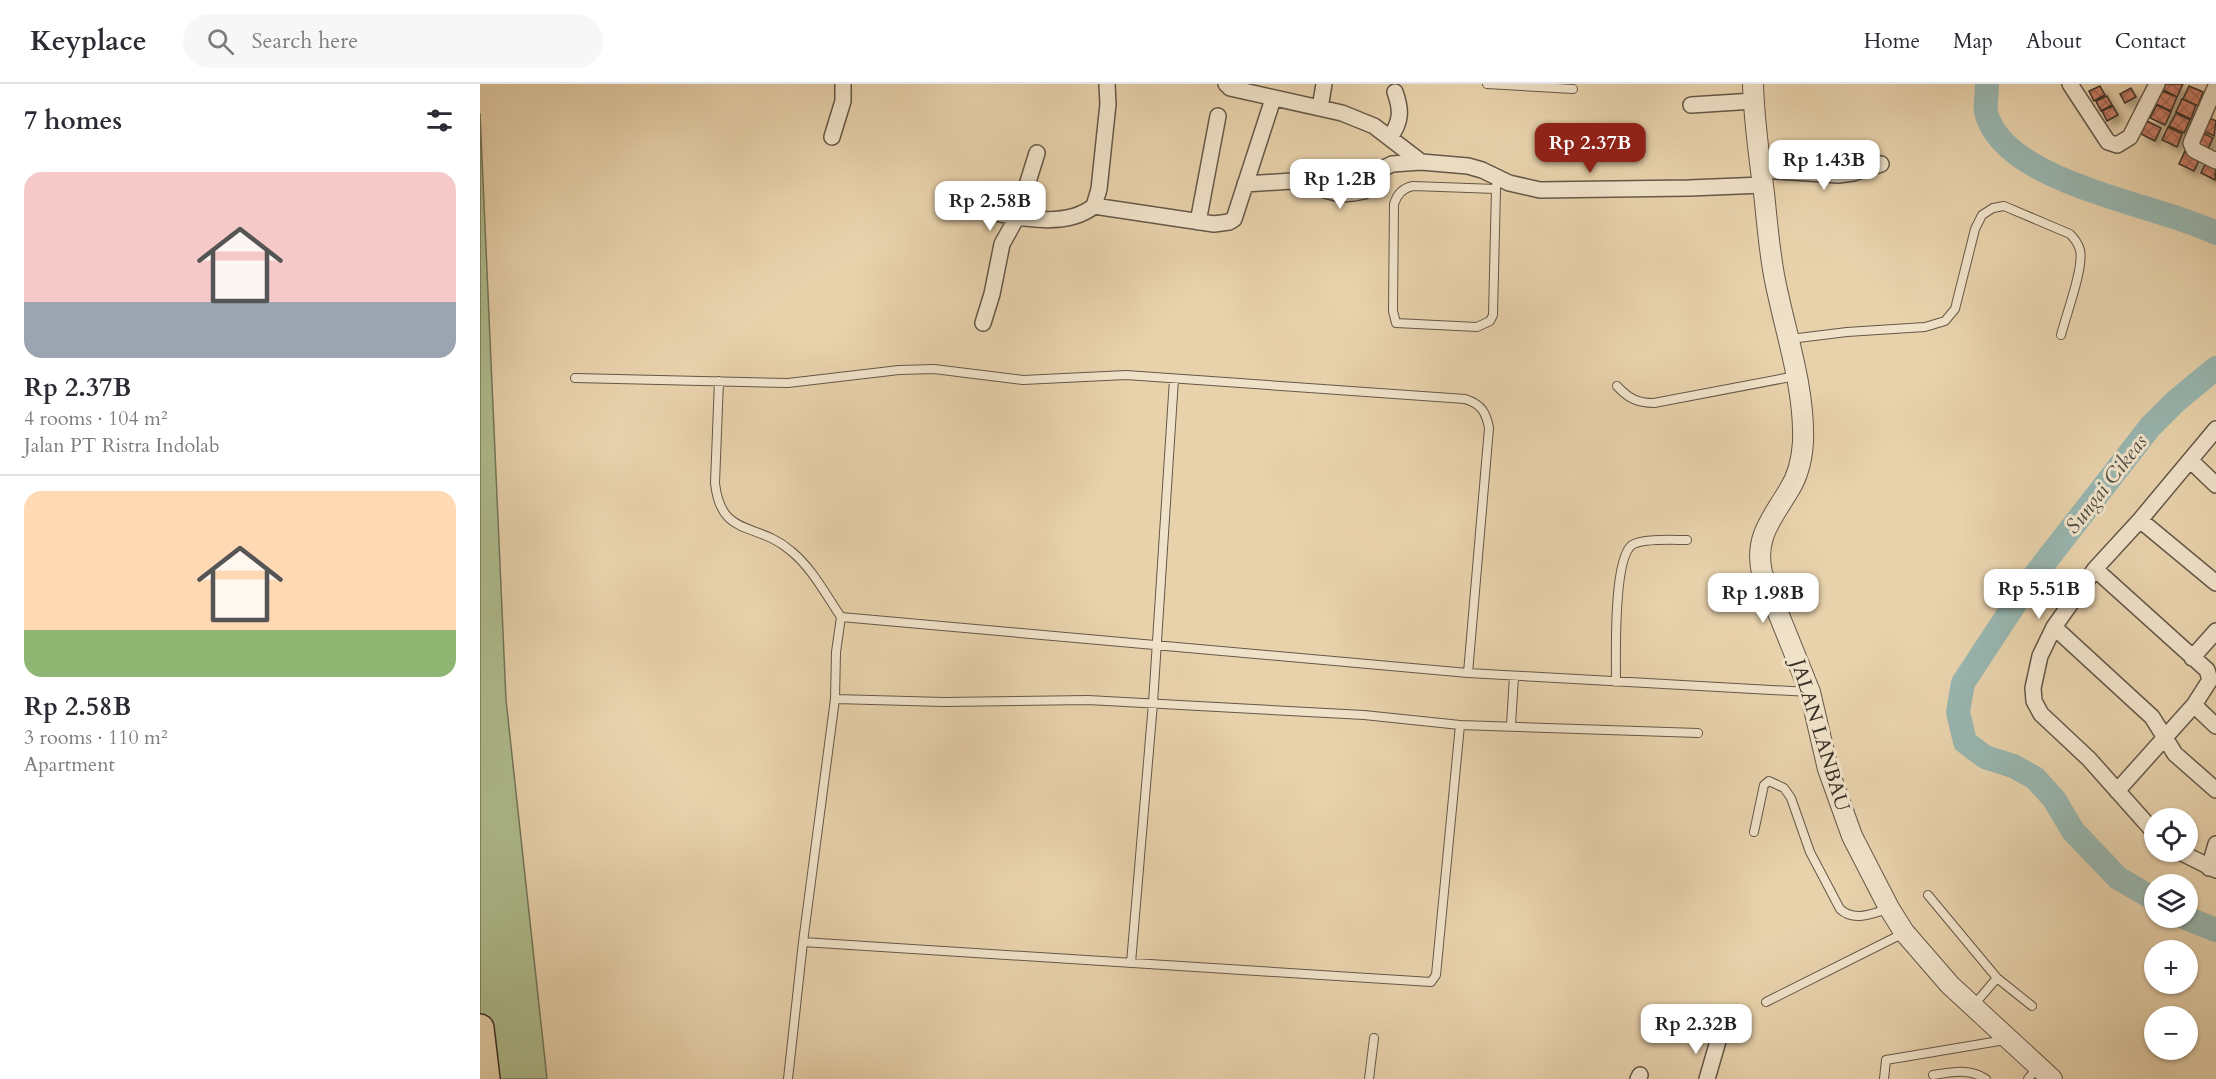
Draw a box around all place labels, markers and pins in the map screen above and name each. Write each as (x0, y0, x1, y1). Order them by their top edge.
pin: Rp 2.37B (1528, 123, 1652, 174)
pin: Rp 1.43B (1762, 140, 1886, 191)
pin: Rp 1.2B (1285, 159, 1395, 210)
pin: Rp 2.58B (928, 181, 1052, 232)
pin: Rp 5.51B (1977, 569, 2101, 620)
pin: Rp 1.98B (1701, 573, 1825, 624)
pin: Rp 2.32B (1634, 1004, 1758, 1055)

